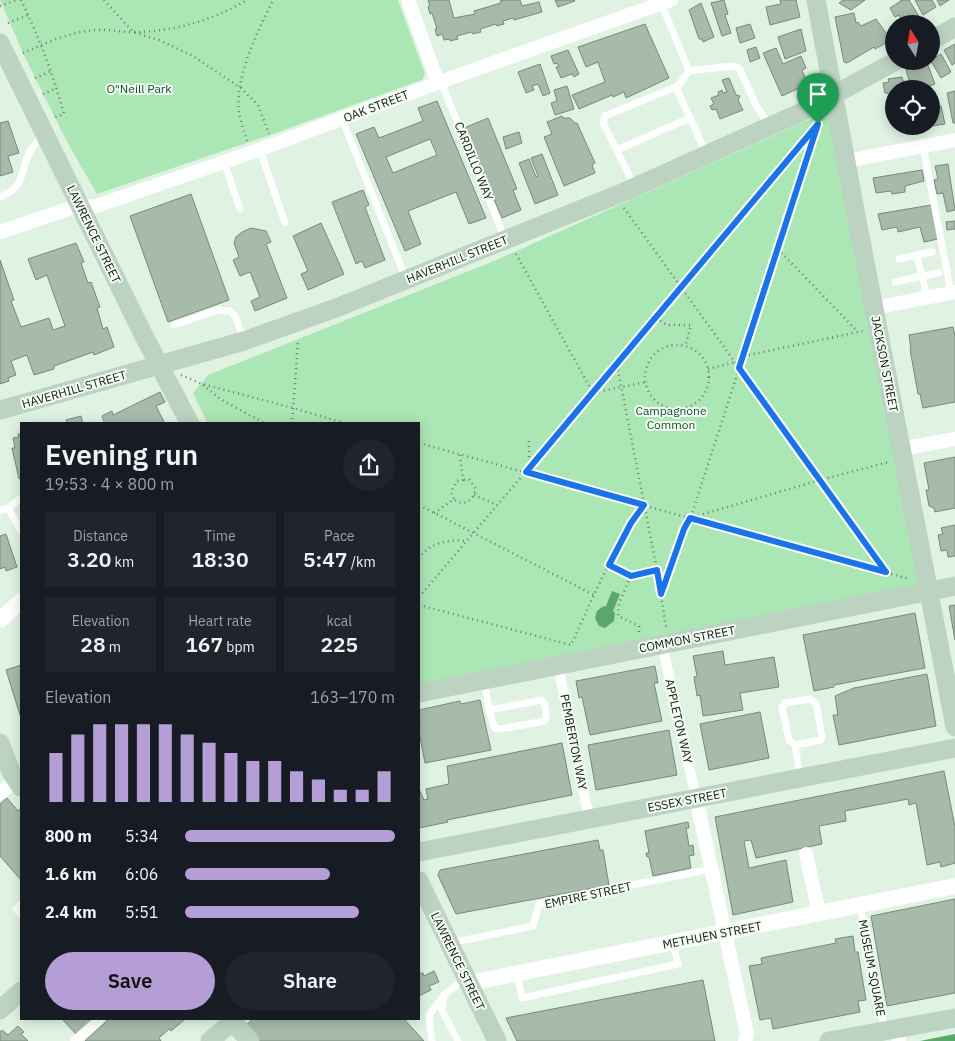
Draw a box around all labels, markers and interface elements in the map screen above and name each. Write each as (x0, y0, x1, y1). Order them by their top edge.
north arrow (885, 15, 940, 70)
map controls (885, 15, 940, 135)
pin (797, 73, 839, 124)
icon: arrive (804, 80, 832, 108)
button: locate (885, 80, 940, 135)
park label: O"Neill Park (106, 81, 172, 96)
street label: OAK STREET (341, 87, 411, 125)
street label: CARDILLO WAY (451, 119, 497, 203)
street label: LAWRENCE STREET (64, 183, 124, 286)
street label: HAVERHILL STREET (404, 232, 510, 286)
street label: JACKSON STREET (868, 315, 902, 413)
street label: HAVERHILL STREET (20, 367, 128, 411)
park label: Campagnone Common (636, 403, 707, 432)
text: Evening run (45, 436, 198, 473)
button: share (343, 439, 395, 491)
text: 19:53 · 4 × 800 m (45, 474, 174, 494)
text: Distance (73, 527, 128, 545)
text: Time (204, 527, 236, 545)
text: Pace (324, 527, 355, 545)
text: 3.20 (67, 545, 111, 573)
text: 18:30 (191, 545, 249, 573)
text: 5:47 (303, 545, 347, 573)
text: km (111, 553, 134, 571)
text: /km (347, 553, 376, 571)
text: Elevation (72, 612, 130, 630)
text: Heart rate (188, 612, 252, 630)
text: kcal (327, 612, 352, 630)
street label: COMMON STREET (638, 622, 736, 656)
text: 28 (80, 630, 106, 658)
text: 167 (185, 630, 223, 658)
text: 225 (320, 630, 358, 658)
text: m (106, 638, 121, 656)
text: bpm (223, 638, 255, 656)
street label: APPLETON WAY (662, 677, 696, 765)
text: Elevation (45, 687, 111, 707)
text: 163–170 m (310, 687, 395, 707)
street label: PEMBERTON WAY (557, 693, 591, 791)
street label: ESSEX STREET (646, 785, 728, 815)
text: 800 m (45, 826, 92, 846)
text: 5:34 (125, 826, 158, 846)
text: 1.6 km (45, 864, 96, 884)
text: 6:06 (125, 864, 158, 884)
street label: EMPIRE STREET (543, 878, 633, 912)
text: 2.4 km (45, 902, 96, 922)
text: 5:51 (125, 902, 158, 922)
street label: LAWRENCE STREET (428, 910, 488, 1013)
street label: METHUEN STREET (661, 918, 763, 952)
street label: MUSEUM SQUARE (855, 918, 889, 1018)
button: Save (45, 952, 215, 1010)
button: Share (225, 952, 395, 1010)

